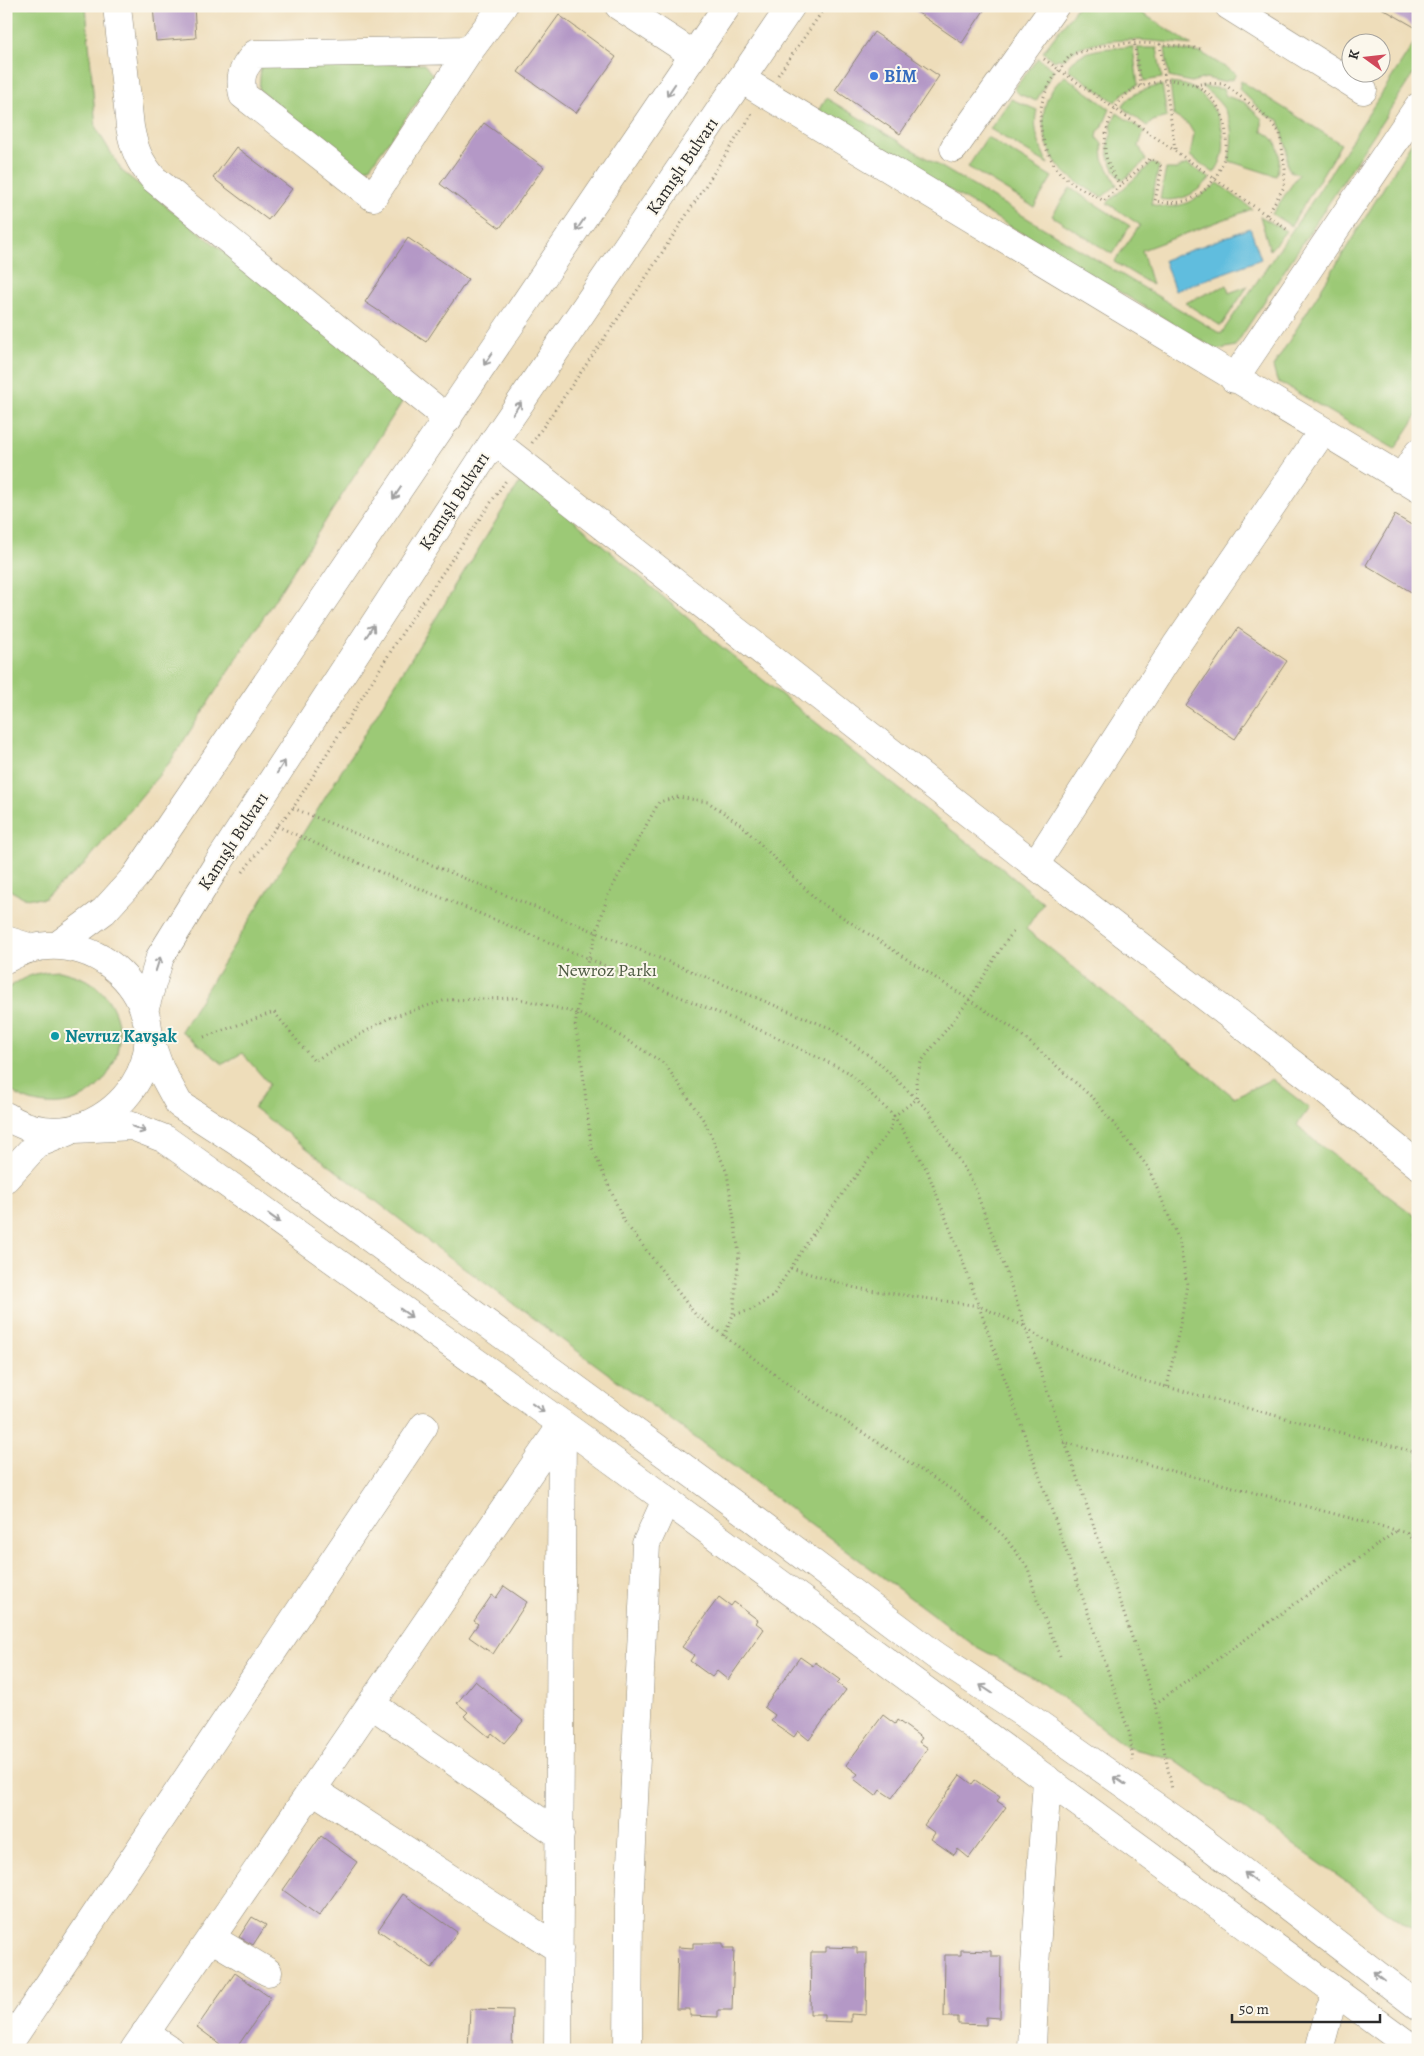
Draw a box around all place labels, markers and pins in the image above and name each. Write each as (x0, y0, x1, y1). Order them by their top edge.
place label: BİM (884, 64, 917, 88)
marker: BİM (868, 70, 880, 82)
place label: Nevruz Kavşak (65, 1024, 178, 1048)
marker: Nevruz Kavşak (49, 1030, 61, 1042)

